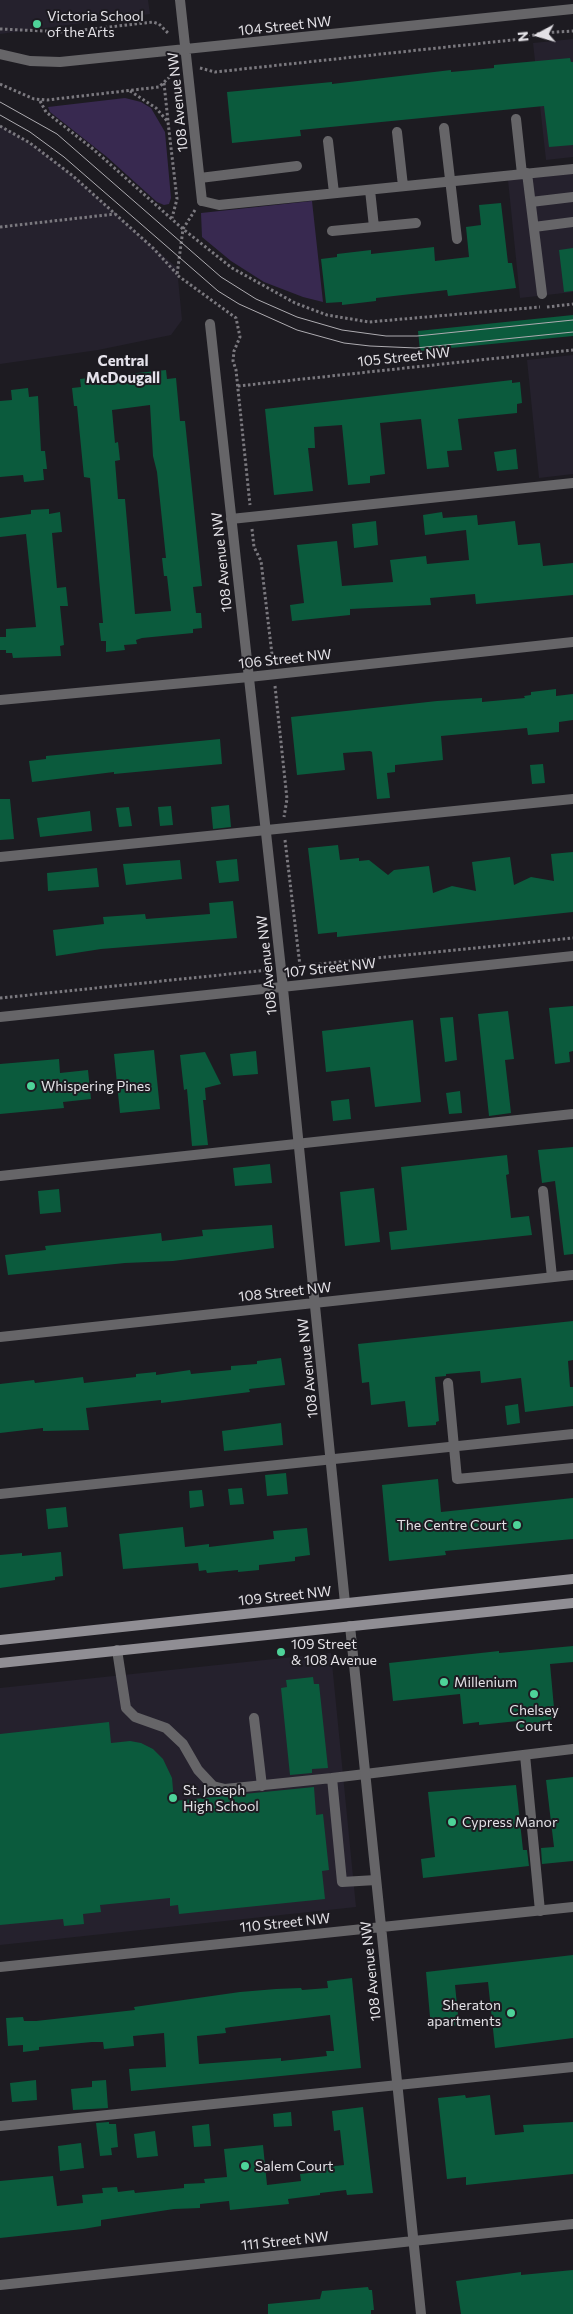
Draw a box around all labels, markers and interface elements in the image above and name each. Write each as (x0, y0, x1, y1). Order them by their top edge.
place label: Victoria School of the Arts (47, 8, 144, 40)
north arrow (513, 10, 563, 60)
street label: 104 Street NW (238, 13, 332, 39)
marker: Victoria School of the Arts (31, 18, 43, 30)
text: N (514, 31, 532, 43)
street label: 108 Avenue NW (164, 51, 192, 153)
street label: 105 Street NW (357, 344, 451, 370)
district label: Central McDougall (86, 352, 160, 387)
street label: 108 Avenue NW (208, 511, 236, 613)
street label: 106 Street NW (238, 646, 332, 672)
street label: 108 Avenue NW (253, 914, 281, 1016)
street label: 107 Street NW (283, 955, 377, 981)
place label: Whispering Pines (41, 1078, 151, 1094)
marker: Whispering Pines (25, 1080, 37, 1092)
street label: 108 Street NW (238, 1279, 332, 1305)
street label: 108 Avenue NW (294, 1317, 322, 1419)
place label: The Centre Court (397, 1517, 507, 1533)
marker: The Centre Court (511, 1519, 523, 1531)
street label: 109 Street NW (238, 1583, 332, 1609)
place label: 109 Street & 108 Avenue (291, 1636, 377, 1668)
marker: 109 Street & 108 Avenue (275, 1646, 287, 1658)
place label: Millenium (454, 1674, 517, 1690)
marker: Millenium (438, 1676, 450, 1688)
marker: Chelsey Court (528, 1688, 540, 1700)
place label: Chelsey Court (509, 1702, 559, 1734)
place label: St. Joseph High School (183, 1782, 259, 1814)
marker: St. Joseph High School (167, 1792, 179, 1804)
place label: Cypress Manor (462, 1814, 558, 1830)
marker: Cypress Manor (446, 1816, 458, 1828)
street label: 110 Street NW (239, 1910, 331, 1936)
street label: 108 Avenue NW (357, 1920, 385, 2022)
place label: Sheraton apartments (427, 1997, 501, 2030)
marker: Sheraton apartments (505, 2007, 517, 2019)
place label: Salem Court (255, 2158, 333, 2174)
marker: Salem Court (239, 2160, 251, 2172)
street label: 111 Street NW (241, 2228, 329, 2254)

